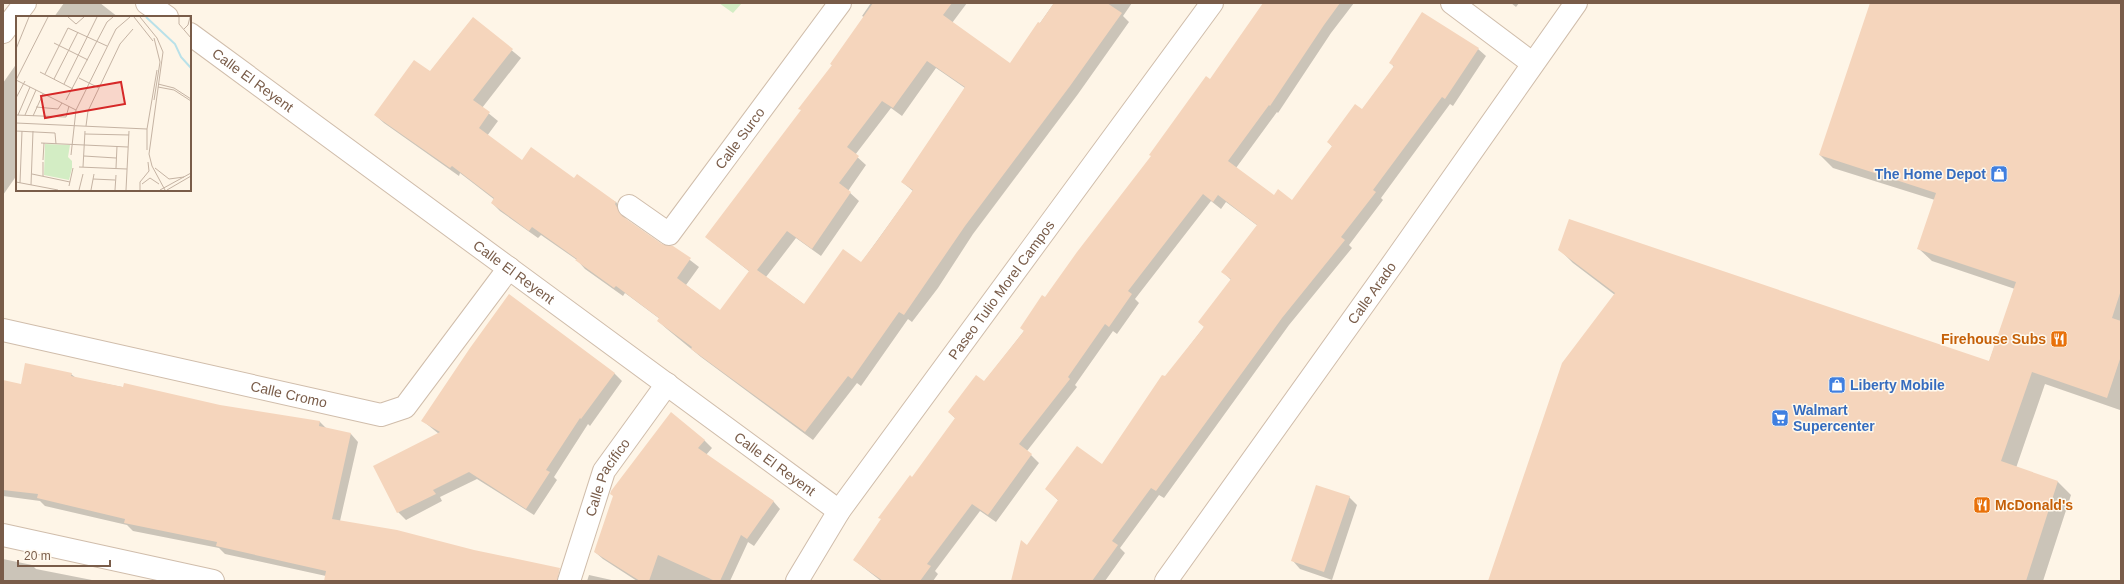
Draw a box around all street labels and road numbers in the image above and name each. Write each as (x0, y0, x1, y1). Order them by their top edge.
street label: Calle El Reyent (209, 45, 297, 115)
street label: Calle Surco (712, 104, 768, 172)
street label: Paseo Tulio Morel Campos (945, 217, 1058, 362)
street label: Calle El Reyent (470, 237, 558, 307)
street label: Calle Arado (1344, 259, 1399, 327)
street label: Calle Cromo (249, 378, 329, 411)
street label: Calle El Reyent (731, 429, 819, 499)
street label: Calle Pacífico (582, 435, 633, 518)

